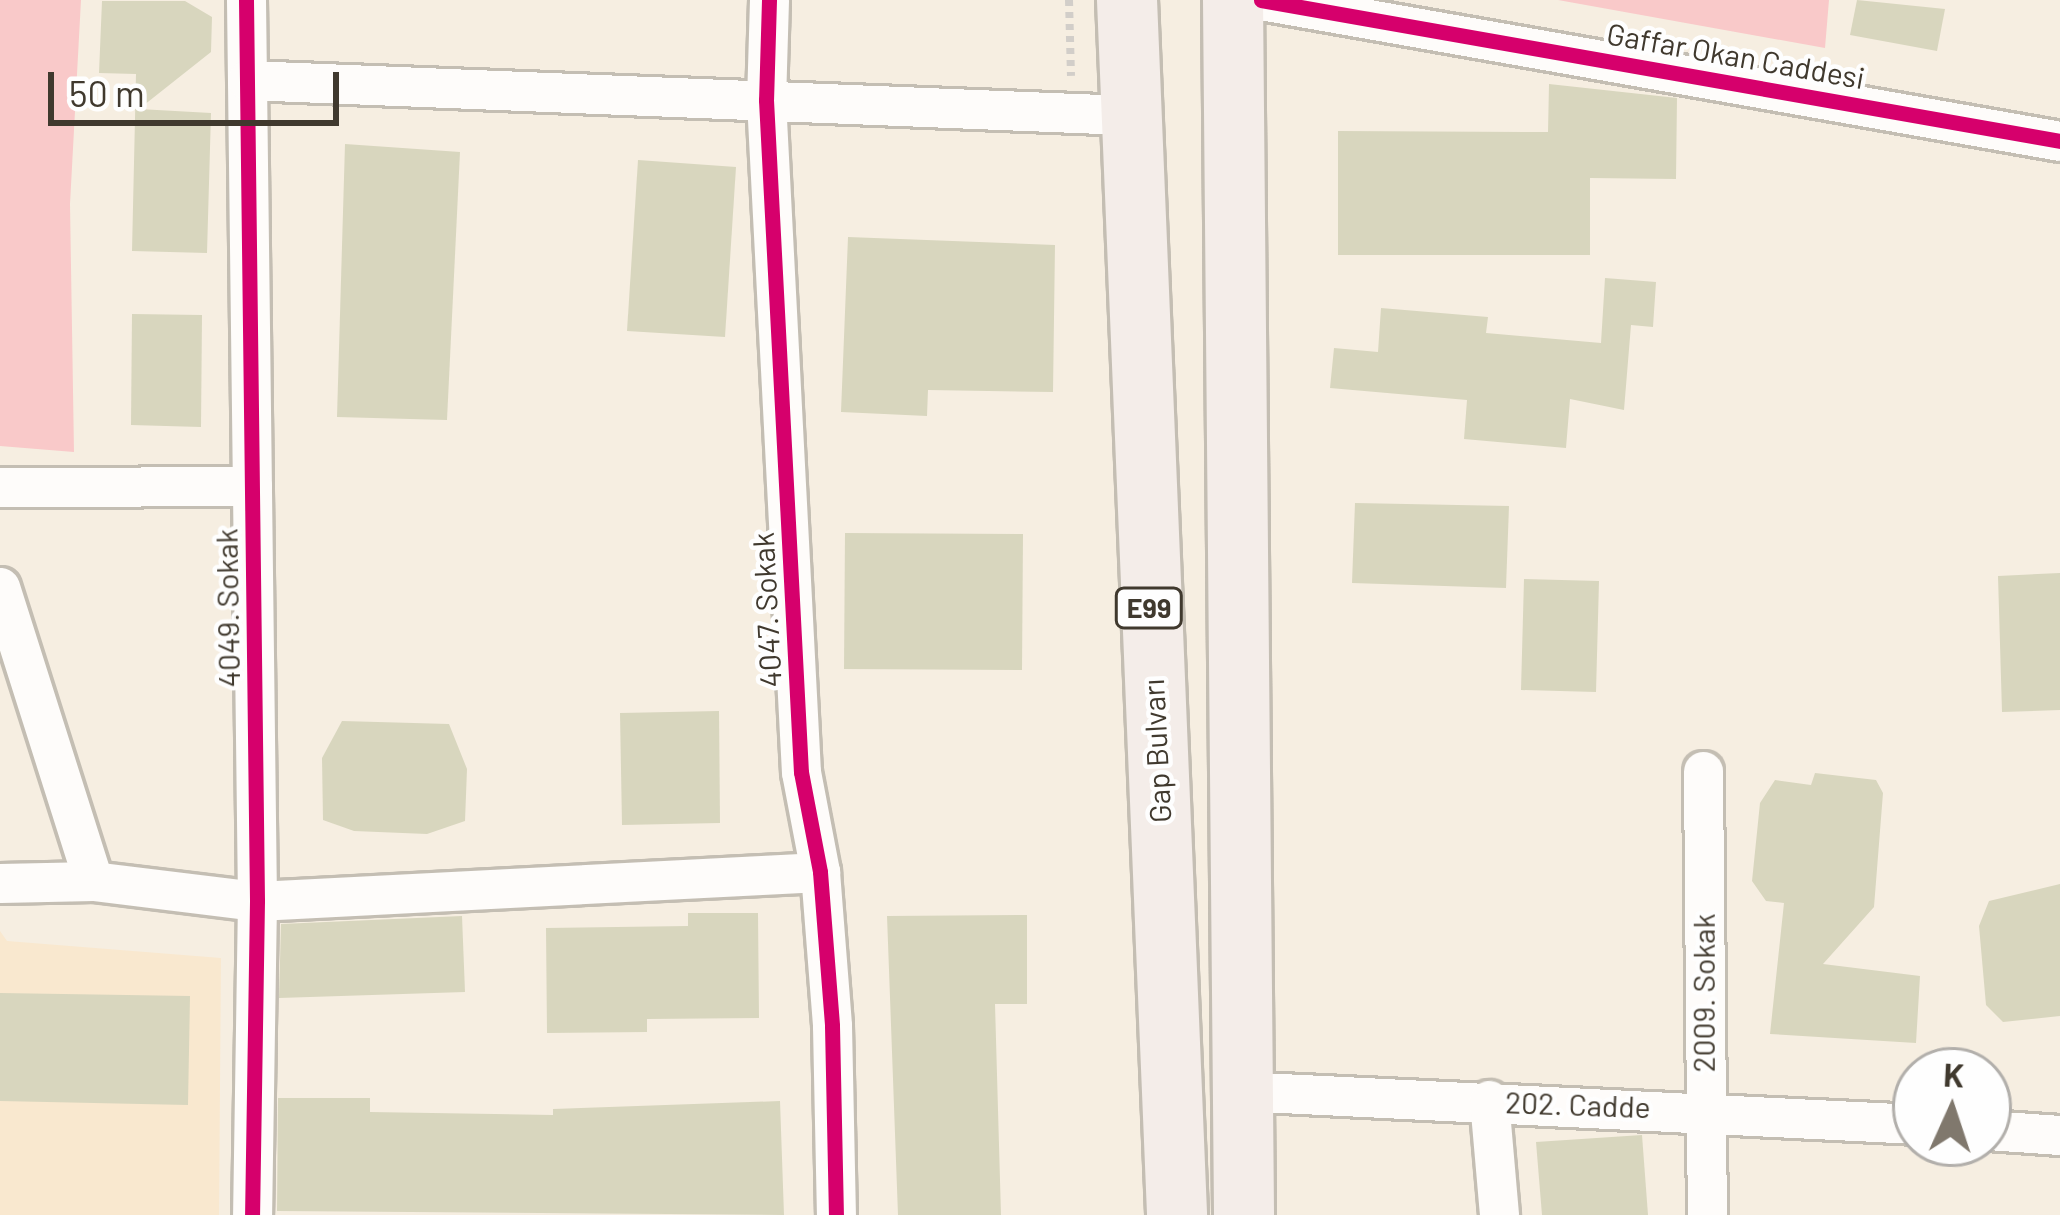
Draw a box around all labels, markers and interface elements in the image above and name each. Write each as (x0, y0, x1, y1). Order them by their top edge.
street label: Gaffar Okan Caddesi (1604, 15, 1868, 95)
scale bar (54, 48, 345, 122)
text: 50 m (69, 71, 145, 114)
street label: 4049. Sokak (208, 528, 246, 688)
street label: 4047. Sokak (744, 532, 788, 688)
road number: E99 (1113, 587, 1185, 629)
street label: Gap Bulvarı (1134, 678, 1178, 824)
street label: 2009. Sokak (1685, 914, 1721, 1072)
north arrow (1892, 1047, 2012, 1167)
text: K (1942, 1054, 1965, 1095)
street label: 202. Cadde (1505, 1083, 1651, 1125)

